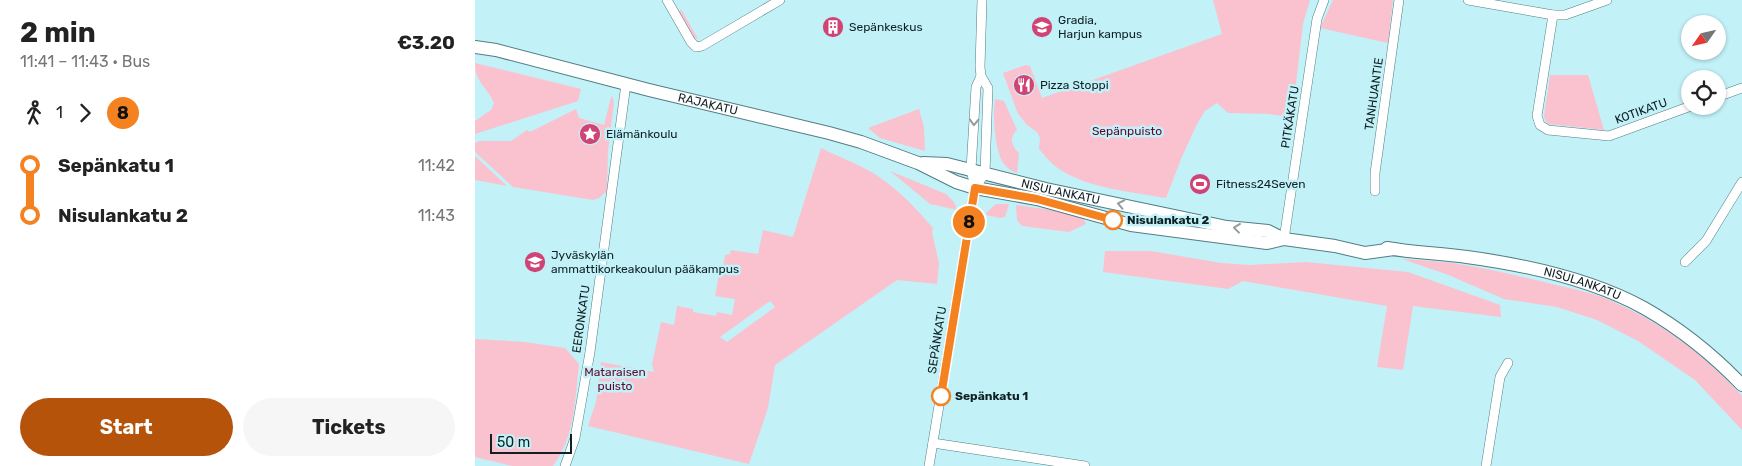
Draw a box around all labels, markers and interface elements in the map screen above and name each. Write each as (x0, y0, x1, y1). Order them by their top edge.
place label: Gradia, Harjun kampus (1058, 13, 1142, 41)
building icon: Sepänkeskus (821, 15, 845, 39)
school or university icon: Gradia, Harjun kampus (1030, 15, 1054, 39)
north arrow (1681, 15, 1726, 60)
map controls (1681, 15, 1726, 115)
text: 2 min (20, 16, 96, 49)
place label: Sepänkeskus (849, 20, 923, 34)
text: €3.20 (397, 31, 455, 54)
text: 11:41 – 11:43 · Bus (20, 52, 150, 71)
street label: TANHUANTIE (1362, 57, 1386, 131)
button: locate (1681, 70, 1726, 115)
restaurant icon: Pizza Stoppi (1012, 73, 1036, 97)
place label: Pizza Stoppi (1040, 78, 1109, 92)
street label: PITKÄKATU (1278, 85, 1302, 149)
street label: RAJAKATU (677, 90, 739, 118)
street label: KOTIKATU (1613, 95, 1669, 127)
icon: walk (20, 99, 48, 127)
icon: forward (71, 99, 99, 127)
text: 8 (117, 102, 129, 124)
text: 1 (56, 103, 63, 122)
one-way arrow (968, 118, 979, 126)
place icon: Elämänkoulu (578, 122, 602, 146)
park label: Sepänpuisto (1092, 124, 1162, 138)
place label: Elämänkoulu (606, 127, 678, 141)
text: Sepänkatu 1 (58, 154, 174, 177)
text: 11:42 (418, 156, 455, 175)
sports icon: Fitness24Seven (1188, 172, 1212, 196)
street label: NISULANKATU (1020, 176, 1101, 207)
place label: Fitness24Seven (1216, 177, 1306, 191)
one-way arrow (1117, 199, 1126, 210)
text: Nisulankatu 2 (58, 204, 188, 227)
text: 11:43 (418, 206, 455, 225)
line badge: 8 (953, 206, 985, 238)
marker: Nisulankatu 2 (1103, 210, 1123, 230)
text: 8 (963, 211, 975, 233)
place label: Nisulankatu 2 (1127, 213, 1209, 227)
one-way arrow (1233, 223, 1241, 234)
place label: Jyväskylän ammattikorkeakoulun pääkampus (551, 248, 739, 276)
school or university icon: Jyväskylän ammattikorkeakoulun pääkampus (523, 250, 547, 274)
street label: NISULANKATU (1542, 264, 1623, 303)
street label: EERONKATU (569, 284, 593, 354)
street label: SEPÄNKATU (925, 305, 949, 375)
park label: Mataraisen puisto (584, 365, 646, 393)
marker: Sepänkatu 1 (931, 386, 951, 406)
place label: Sepänkatu 1 (955, 389, 1028, 403)
button: Start (20, 398, 233, 456)
button: Tickets (243, 398, 455, 456)
scale bar (490, 431, 573, 454)
text: 50 m (497, 434, 530, 451)

